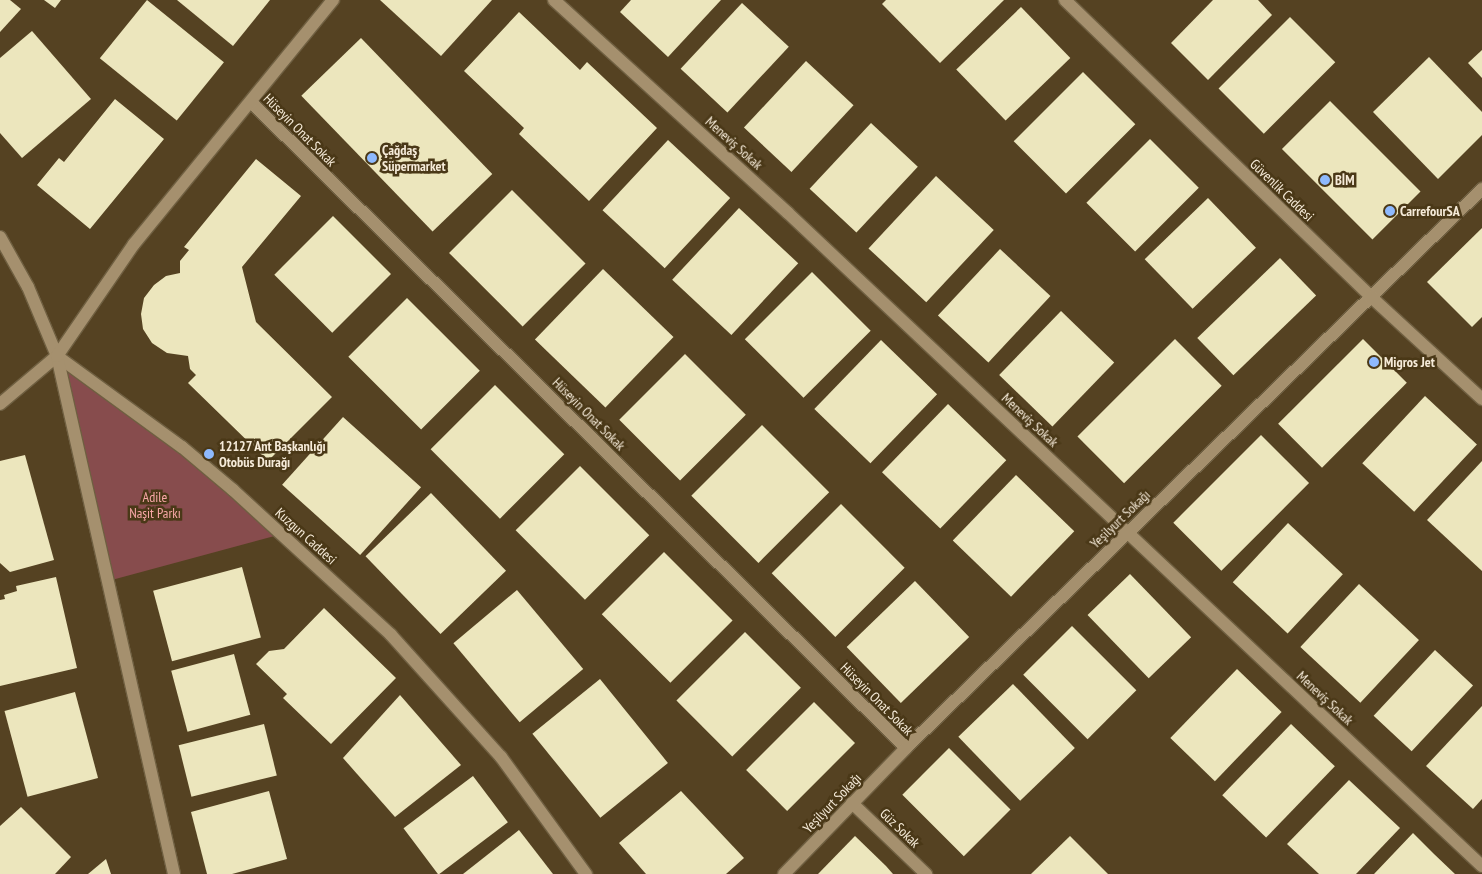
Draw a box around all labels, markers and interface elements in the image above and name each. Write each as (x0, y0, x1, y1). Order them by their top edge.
street label: Hüseyin Onat Sokak (260, 90, 340, 170)
street label: Meneviş Sokak (702, 113, 766, 173)
place label: Çağdaş Süpermarket (382, 142, 446, 174)
marker: Çağdaş Süpermarket (366, 152, 378, 164)
street label: Güvenlik Caddesi (1246, 155, 1318, 225)
place label: BİM (1335, 172, 1354, 188)
marker: BİM (1319, 174, 1331, 186)
place label: CarrefourSA (1400, 203, 1460, 219)
marker: CarrefourSA (1384, 205, 1396, 217)
place label: Migros Jet (1384, 354, 1435, 370)
marker: Migros Jet (1368, 356, 1380, 368)
street label: Hüseyin Onat Sokak (549, 374, 629, 454)
street label: Meneviş Sokak (998, 390, 1062, 450)
place label: 12127 Ant Başkanlığı Otobüs Durağı (219, 438, 327, 471)
marker: 12127 Ant Başkanlığı Otobüs Durağı (203, 448, 215, 460)
street label: Yeşilyurt Sokağı (1087, 486, 1153, 552)
park label: Adile Naşit Parkı (129, 489, 181, 522)
street label: Kuzgun Caddesi (272, 504, 340, 568)
street label: Hüseyin Onat Sokak (837, 659, 917, 739)
street label: Meneviş Sokak (1293, 668, 1357, 728)
street label: Yeşilyurt Sokağı (799, 770, 865, 836)
street label: Güz Sokak (876, 805, 924, 851)

